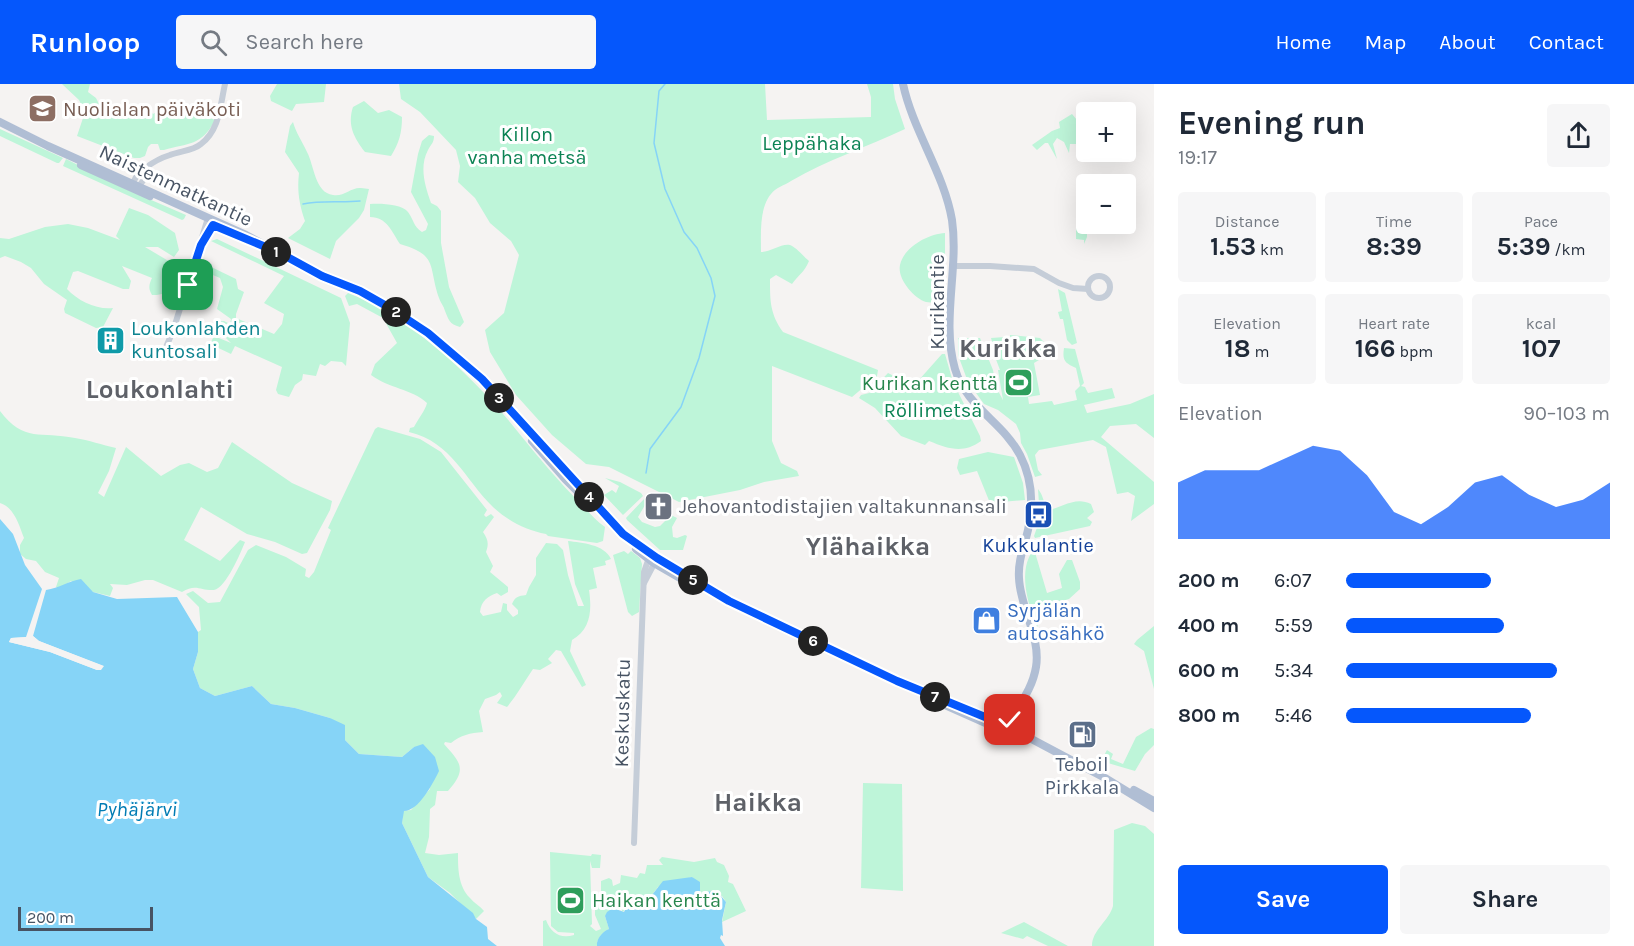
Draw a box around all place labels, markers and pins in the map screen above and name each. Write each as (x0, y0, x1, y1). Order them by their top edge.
school or university icon: Nuolialan päiväkoti (26, 93, 58, 125)
place label: Nuolialan päiväkoti (63, 98, 241, 121)
pin: 1 (261, 237, 291, 267)
pin (162, 259, 213, 310)
pin: 2 (381, 297, 411, 327)
place label: Loukonlahden kuntosali (131, 317, 261, 363)
building icon: Loukonlahden kuntosali (94, 324, 126, 356)
sports icon: Kurikan kenttä (1003, 367, 1035, 399)
place label: Kurikan kenttä (862, 372, 998, 395)
pin: 3 (484, 383, 514, 413)
pin: 4 (574, 482, 604, 512)
church icon: Jehovantodistajien valtakunnansali (642, 490, 674, 522)
place label: Jehovantodistajien valtakunnansali (679, 495, 1007, 518)
bus stop icon: Kukkulantie (1022, 499, 1054, 531)
place label: Kukkulantie (982, 534, 1094, 557)
pin: 5 (678, 565, 708, 595)
place label: Syrjälän autosähkö (1007, 599, 1104, 645)
shop icon: Syrjälän autosähkö (970, 605, 1002, 637)
pin: 6 (798, 626, 828, 656)
pin: 7 (920, 682, 950, 712)
pin (984, 694, 1035, 745)
fuel station icon: Teboil Pirkkala (1066, 718, 1098, 750)
place label: Teboil Pirkkala (1045, 753, 1119, 799)
sports icon: Haikan kenttä (555, 884, 587, 916)
place label: Haikan kenttä (592, 889, 721, 912)

